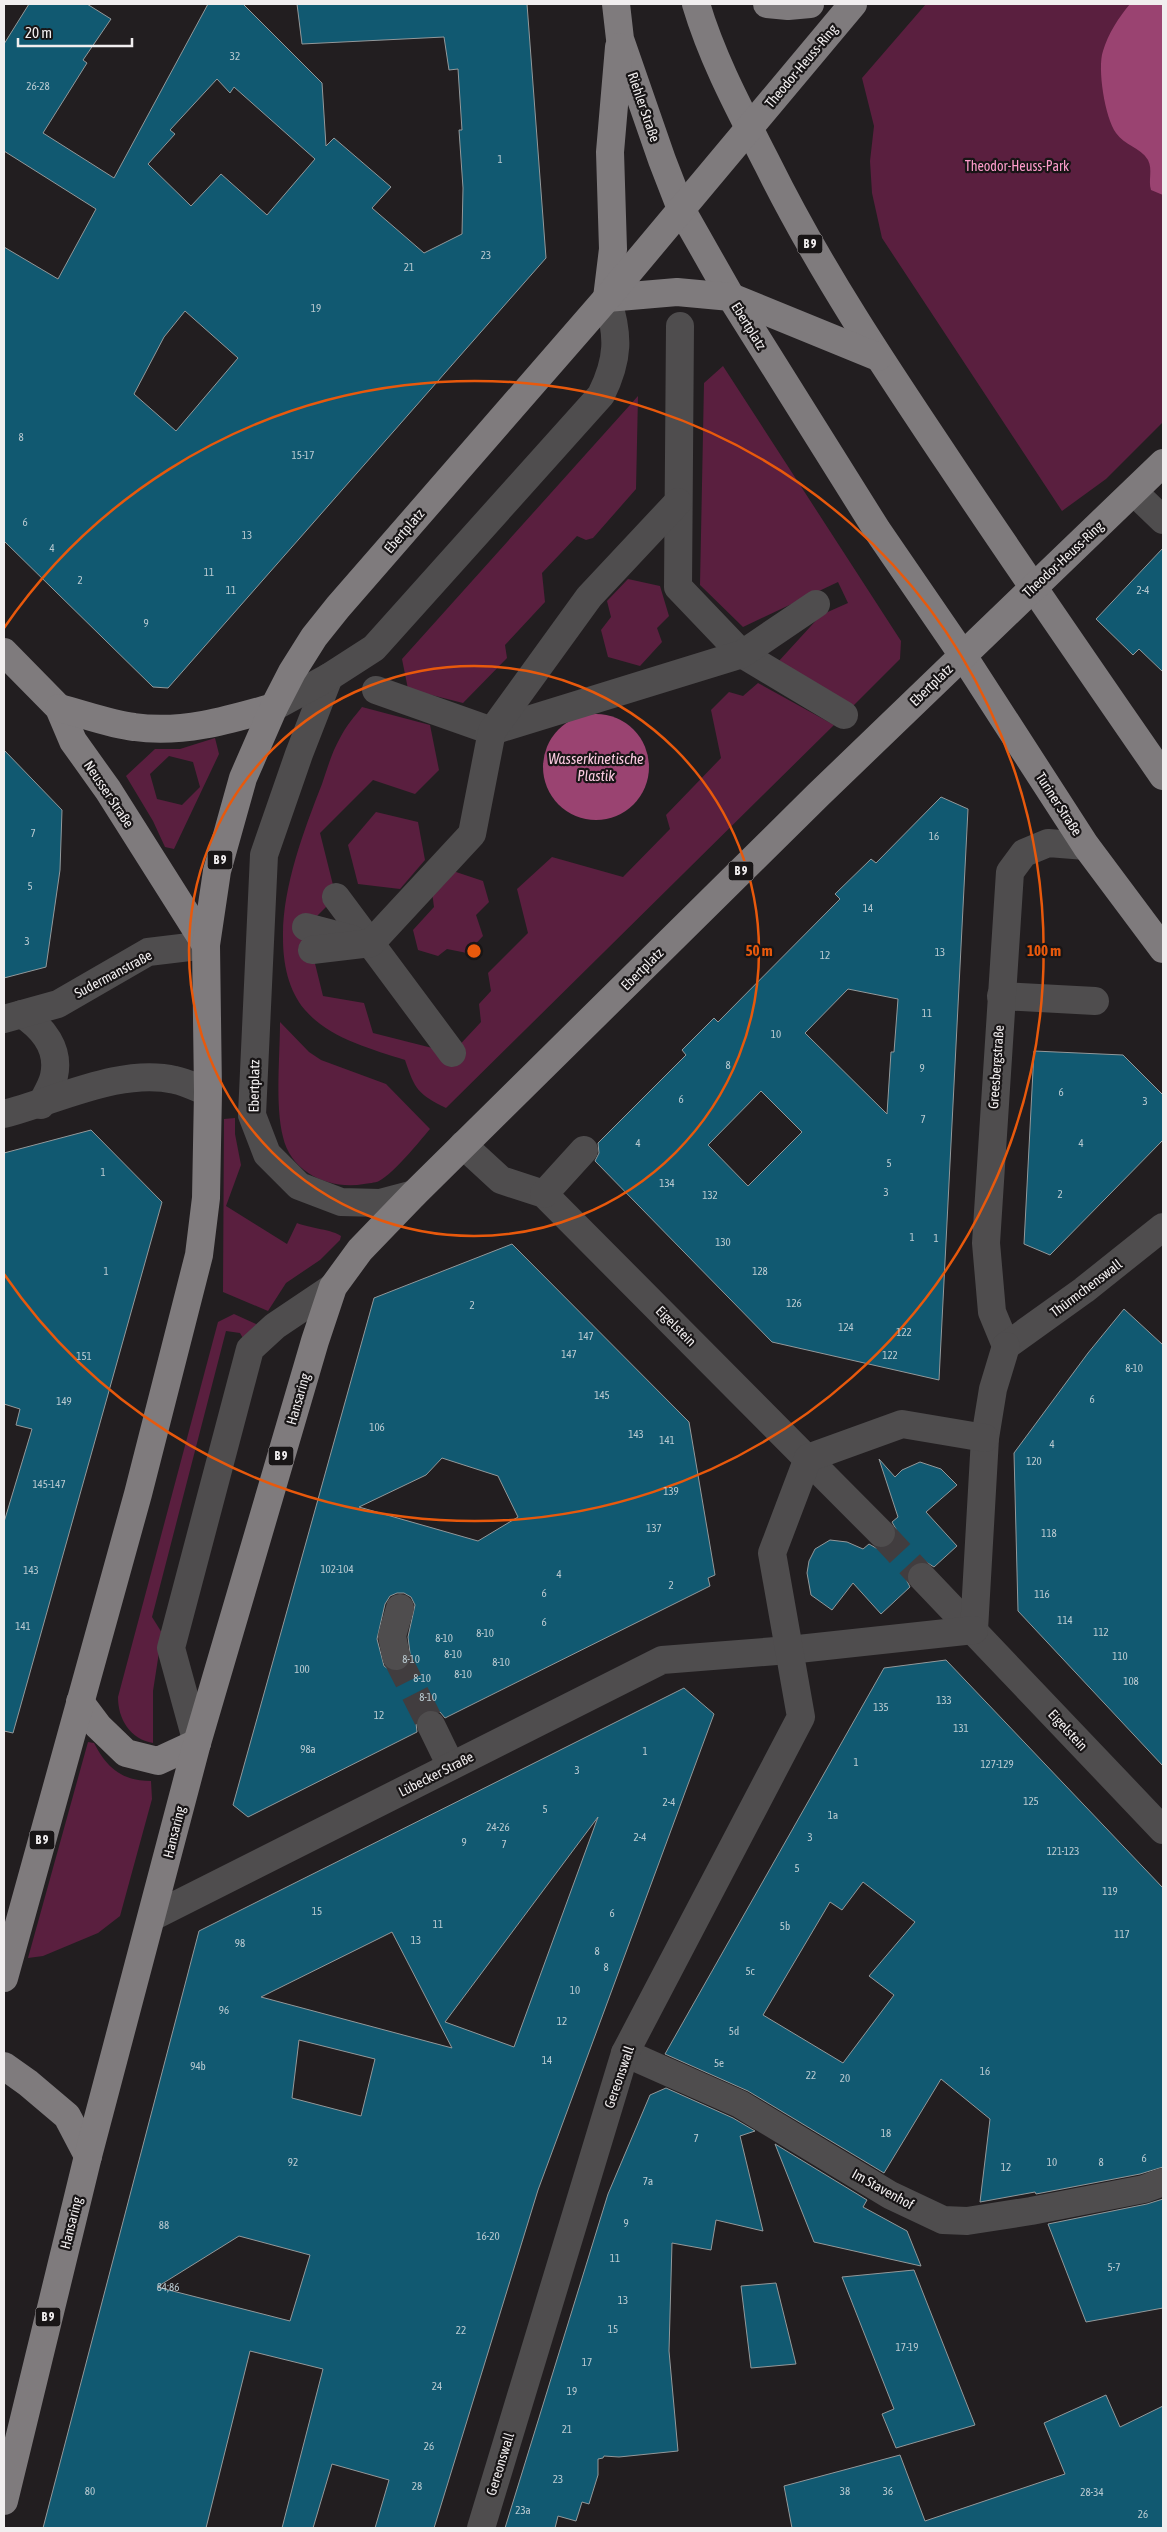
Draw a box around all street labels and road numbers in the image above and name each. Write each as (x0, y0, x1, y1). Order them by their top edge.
street label: Theodor-Heuss-Ring (761, 21, 841, 111)
street label: Riehler Straße (625, 70, 663, 144)
road number: B 9 (798, 234, 822, 253)
street label: Ebertplatz (728, 299, 770, 353)
street label: Ebertplatz (381, 506, 427, 556)
street label: Theodor-Heuss-Ring (1019, 518, 1107, 600)
street label: Ebertplatz (906, 661, 956, 709)
street label: Neusser Straße (81, 758, 137, 830)
street label: Turiner Straße (1033, 769, 1085, 839)
road number: B 9 (208, 850, 232, 870)
road number: B 9 (728, 861, 754, 880)
street label: Ebertplatz (618, 945, 666, 993)
street label: Sudermanstraße (72, 947, 154, 1001)
street label: Greesbergstraße (985, 1024, 1007, 1110)
street label: Ebertplatz (246, 1059, 262, 1113)
street label: Thürmchenswall (1047, 1256, 1125, 1320)
street label: Eigelstein (653, 1303, 699, 1349)
street label: Hansaring (283, 1371, 313, 1427)
road number: B 9 (268, 1446, 294, 1465)
street label: Eigelstein (1045, 1706, 1091, 1754)
street label: Lübecker Straße (396, 1748, 476, 1800)
street label: Hansaring (160, 1804, 188, 1860)
road number: B 9 (30, 1830, 54, 1850)
street label: Gereonswall (601, 2044, 637, 2110)
street label: Im Stavenhof (849, 2166, 917, 2213)
street label: Hansaring (57, 2195, 85, 2251)
road number: B 9 (36, 2308, 60, 2326)
street label: Gereonswall (483, 2430, 517, 2497)

